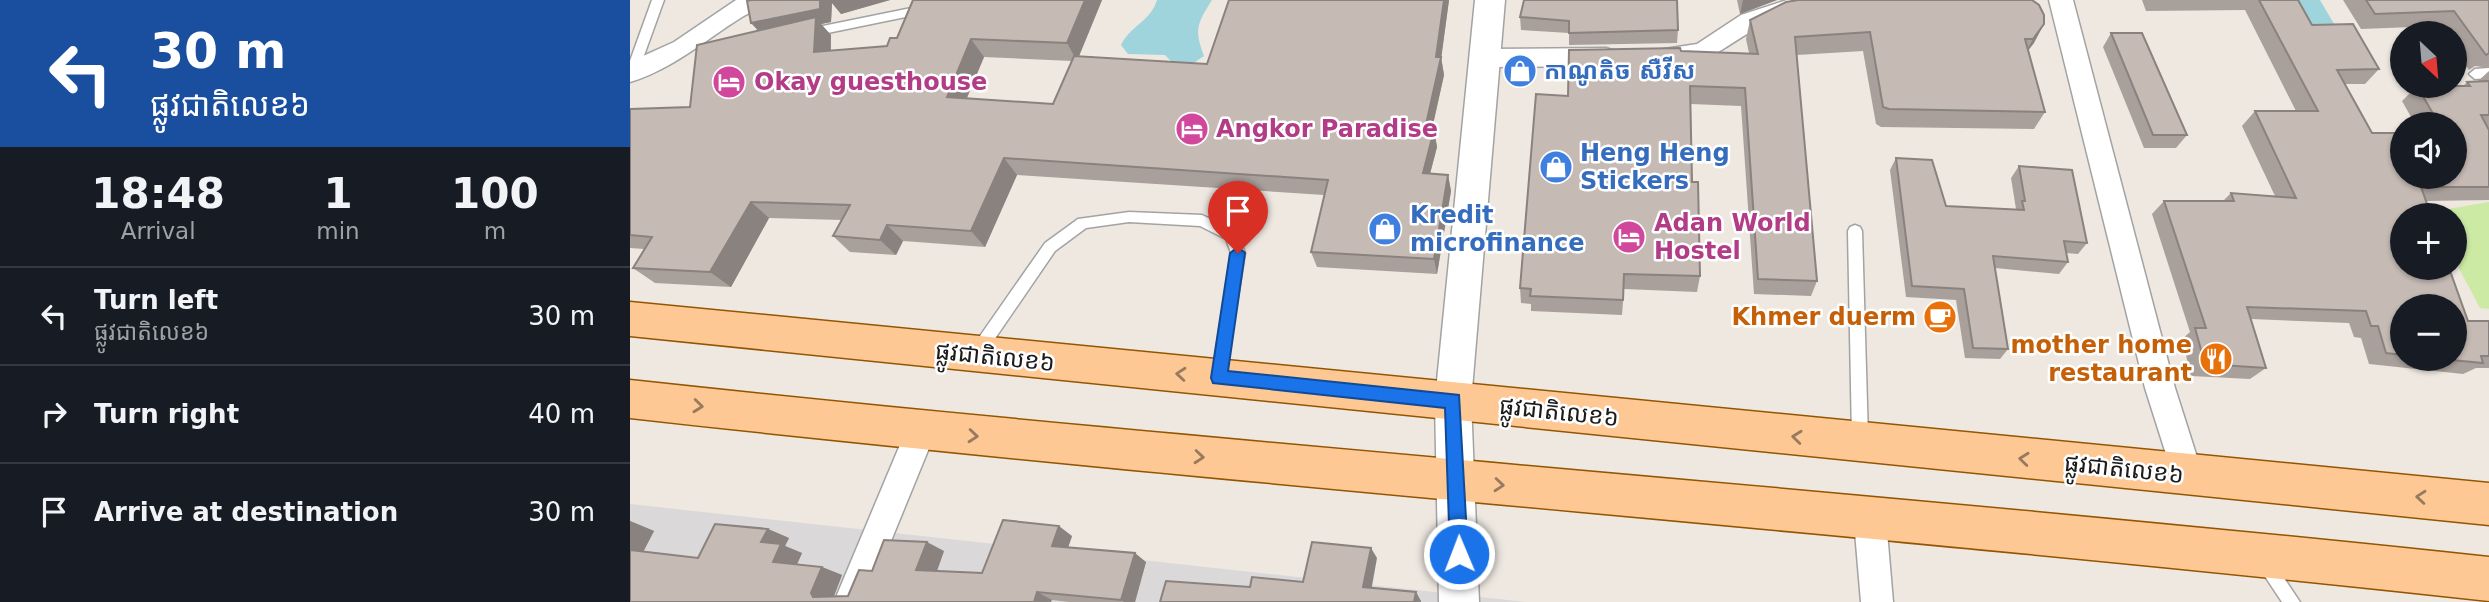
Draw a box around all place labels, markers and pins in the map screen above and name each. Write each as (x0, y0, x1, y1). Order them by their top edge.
shop icon: កាណូតិច សឺវីស (1501, 52, 1539, 90)
place label: កាណូតិច សឺវីស (1544, 56, 1695, 86)
hotel icon: Okay guesthouse (710, 63, 748, 101)
place label: Okay guesthouse (754, 68, 987, 96)
hotel icon: Angkor Paradise (1173, 110, 1211, 148)
place label: Angkor Paradise (1216, 115, 1438, 143)
place label: Heng Heng Stickers (1580, 139, 1730, 195)
shop icon: Heng Heng Stickers (1537, 148, 1575, 186)
pin (1208, 181, 1268, 253)
place label: Kredit microfinance (1410, 201, 1584, 257)
place label: Adan World Hostel (1654, 209, 1811, 265)
shop icon: Kredit microfinance (1366, 210, 1404, 248)
hotel icon: Adan World Hostel (1610, 218, 1648, 256)
cafe icon: Khmer duerm (1921, 298, 1959, 336)
place label: Khmer duerm (1731, 303, 1916, 331)
place label: mother home restaurant (2011, 331, 2192, 387)
restaurant icon: mother home restaurant (2197, 340, 2235, 378)

